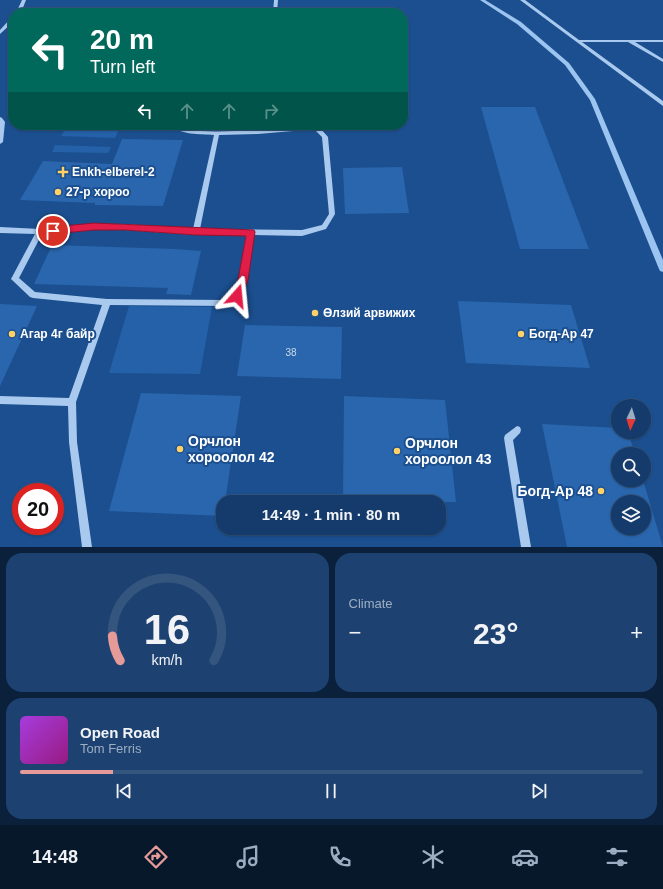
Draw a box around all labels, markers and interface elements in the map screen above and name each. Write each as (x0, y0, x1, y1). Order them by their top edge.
icon: left (24, 24, 76, 76)
text: 20 m (90, 24, 154, 55)
text: Turn left (90, 57, 155, 77)
icon: left (134, 100, 156, 122)
icon: ahead (176, 100, 198, 122)
icon: ahead (218, 100, 240, 122)
icon: right (260, 100, 282, 122)
place label: Enkh-elberel-2 (72, 165, 155, 179)
marker: Enkh-elberel-2 (57, 166, 69, 178)
place label: 27-р хороо (66, 185, 130, 199)
marker: 27-р хороо (53, 187, 63, 197)
pin (36, 214, 70, 248)
icon: arrive (42, 220, 64, 242)
position arrow (216, 275, 258, 317)
place label: Өлзий арвижих (323, 306, 416, 320)
marker: Өлзий арвижих (310, 308, 320, 318)
place label: Агар 4г байр (20, 327, 95, 341)
place label: Богд-Ар 47 (529, 327, 594, 341)
marker: Агар 4г байр (7, 329, 17, 339)
marker: Богд-Ар 47 (516, 329, 526, 339)
house number: 38 (285, 347, 297, 358)
north arrow (611, 399, 651, 439)
map controls (611, 399, 651, 535)
place label: Орчлон хороолол 42 (188, 433, 275, 465)
place label: Орчлон хороолол 43 (405, 435, 492, 467)
marker: Орчлон хороолол 42 (175, 444, 185, 454)
marker: Орчлон хороолол 43 (392, 446, 402, 456)
button: search (611, 447, 651, 487)
speed limit sign: 20 (12, 483, 64, 535)
place label: Богд-Ар 48 (517, 483, 593, 499)
marker: Богд-Ар 48 (596, 486, 606, 496)
button: layers (611, 495, 651, 535)
text: 14:49 · 1 min · 80 m (262, 506, 400, 523)
text: Climate (349, 596, 393, 611)
text: 16 (144, 605, 190, 652)
text: 23° (473, 617, 518, 650)
text: − (349, 620, 361, 645)
text: + (630, 620, 643, 645)
text: km/h (152, 651, 183, 667)
text: Open Road (80, 724, 160, 741)
text: Tom Ferris (80, 741, 141, 756)
icon: previous (113, 780, 135, 802)
icon: pause (320, 780, 342, 802)
icon: next (528, 780, 550, 802)
icon: directions (142, 843, 170, 871)
icon: music (234, 843, 262, 871)
icon: phone (326, 843, 354, 871)
icon: climate (419, 843, 447, 871)
icon: car (511, 843, 539, 871)
icon: filters (603, 843, 631, 871)
text: 14:48 (32, 847, 78, 867)

